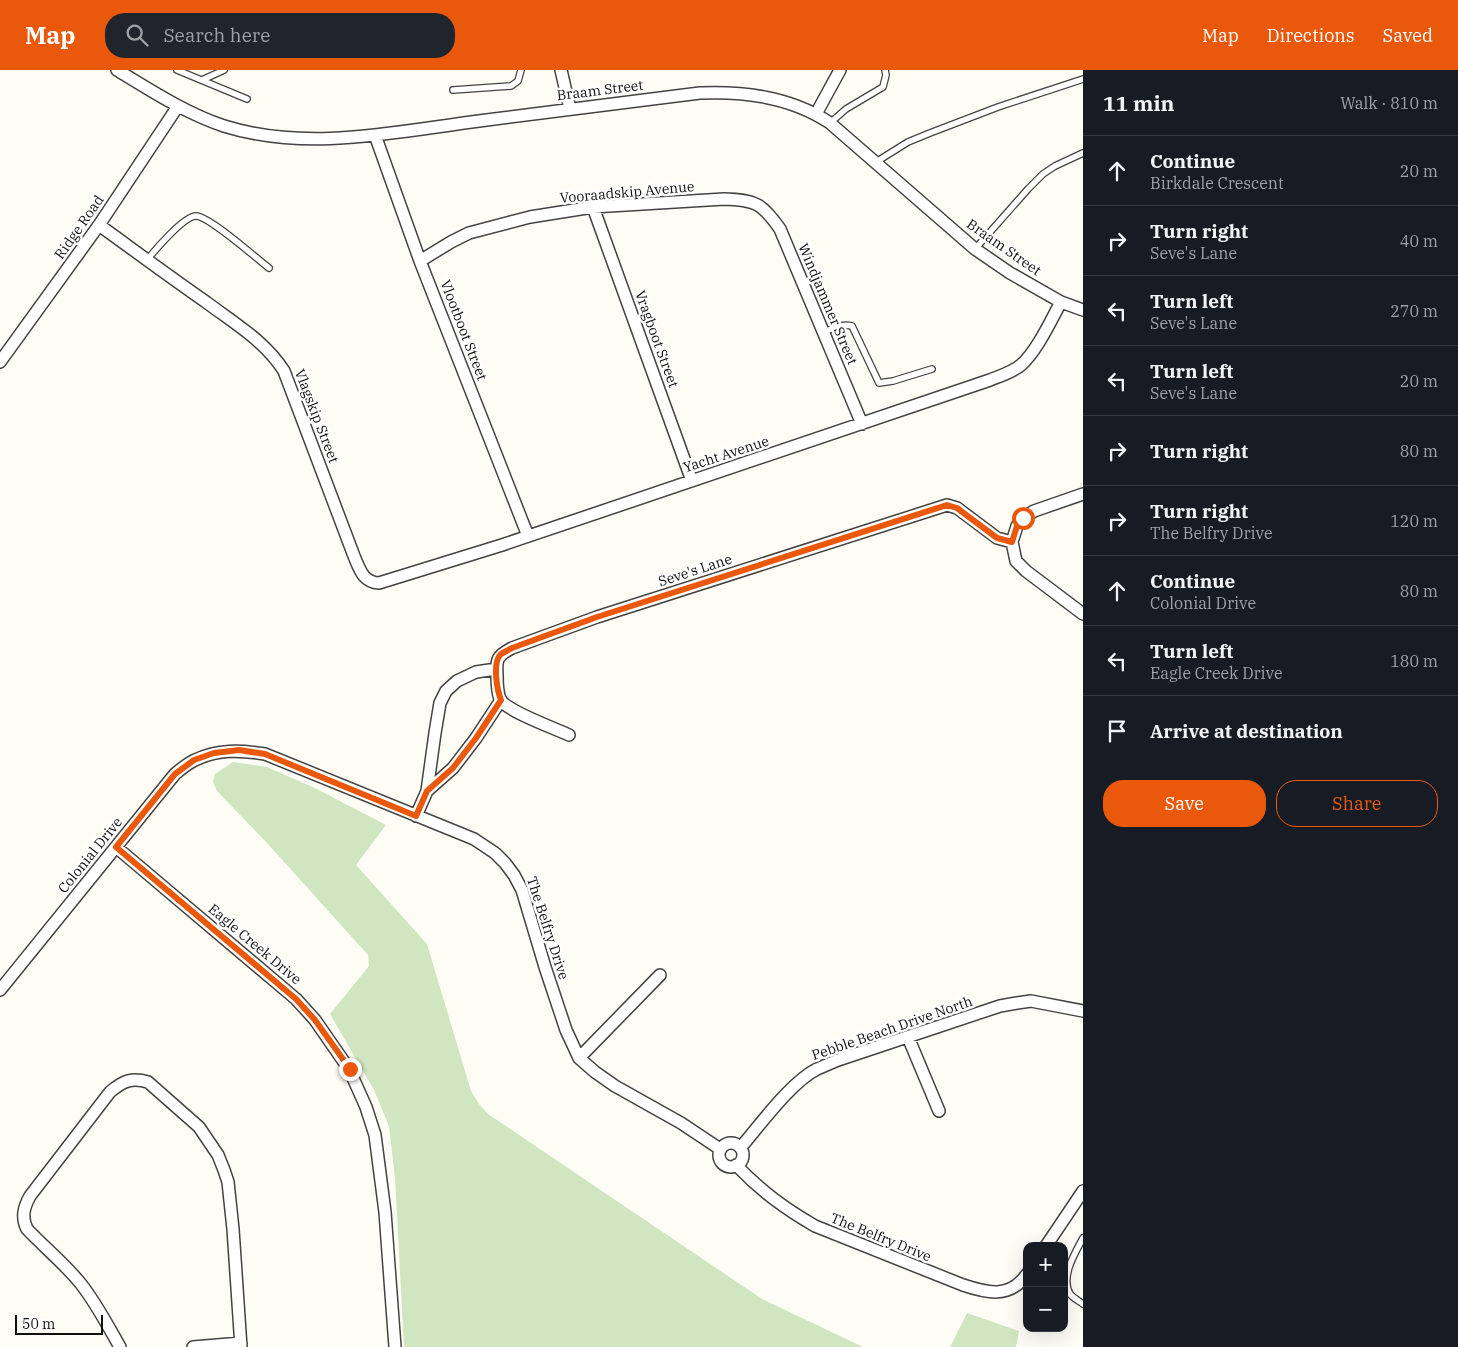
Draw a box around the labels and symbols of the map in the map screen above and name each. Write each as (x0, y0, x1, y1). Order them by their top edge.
street label: Braam Street (556, 76, 644, 104)
street label: Vooraadskip Avenue (559, 177, 695, 207)
street label: Ridge Road (50, 191, 108, 262)
street label: Braam Street (963, 215, 1045, 279)
street label: Windjammer Street (794, 241, 862, 367)
street label: Vlootboot Street (437, 277, 491, 383)
street label: Vragboot Street (631, 288, 683, 390)
street label: Vlagskip Street (291, 366, 343, 466)
street label: Yacht Avenue (681, 432, 771, 476)
route start (1012, 507, 1035, 530)
street label: Seve's Lane (656, 550, 734, 590)
street label: Colonial Drive (54, 813, 126, 897)
street label: The Belfry Drive (523, 874, 573, 982)
street label: Eagle Creek Drive (205, 900, 305, 988)
street label: Pebble Beach Drive North (809, 992, 975, 1064)
route end (339, 1058, 362, 1081)
street label: The Belfry Drive (828, 1209, 934, 1265)
scale bar (15, 1312, 102, 1335)

